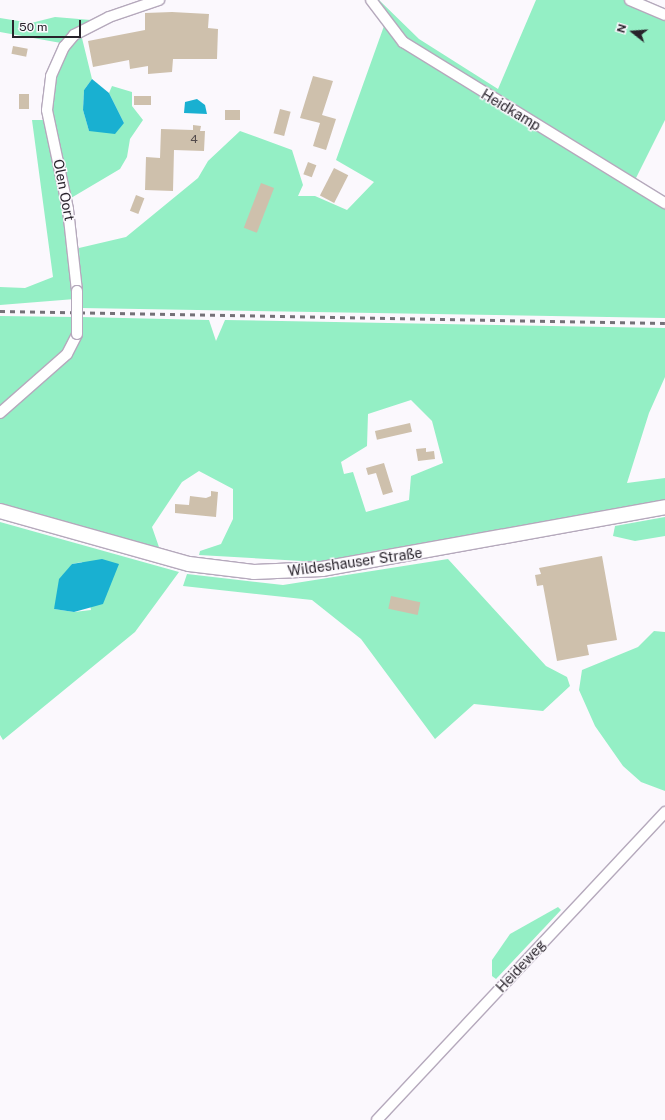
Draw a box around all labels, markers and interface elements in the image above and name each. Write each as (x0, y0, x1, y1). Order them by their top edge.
scale bar (14, 12, 83, 38)
north arrow (613, 12, 653, 52)
text: 50 m (19, 20, 47, 34)
text: N (615, 23, 629, 34)
street label: Heidkamp (478, 86, 544, 134)
house number: 4 (190, 133, 198, 147)
street label: Olen Oort (50, 158, 78, 222)
street label: Wildeshauser Straße (287, 544, 423, 580)
street label: Heideweg (492, 936, 550, 996)

